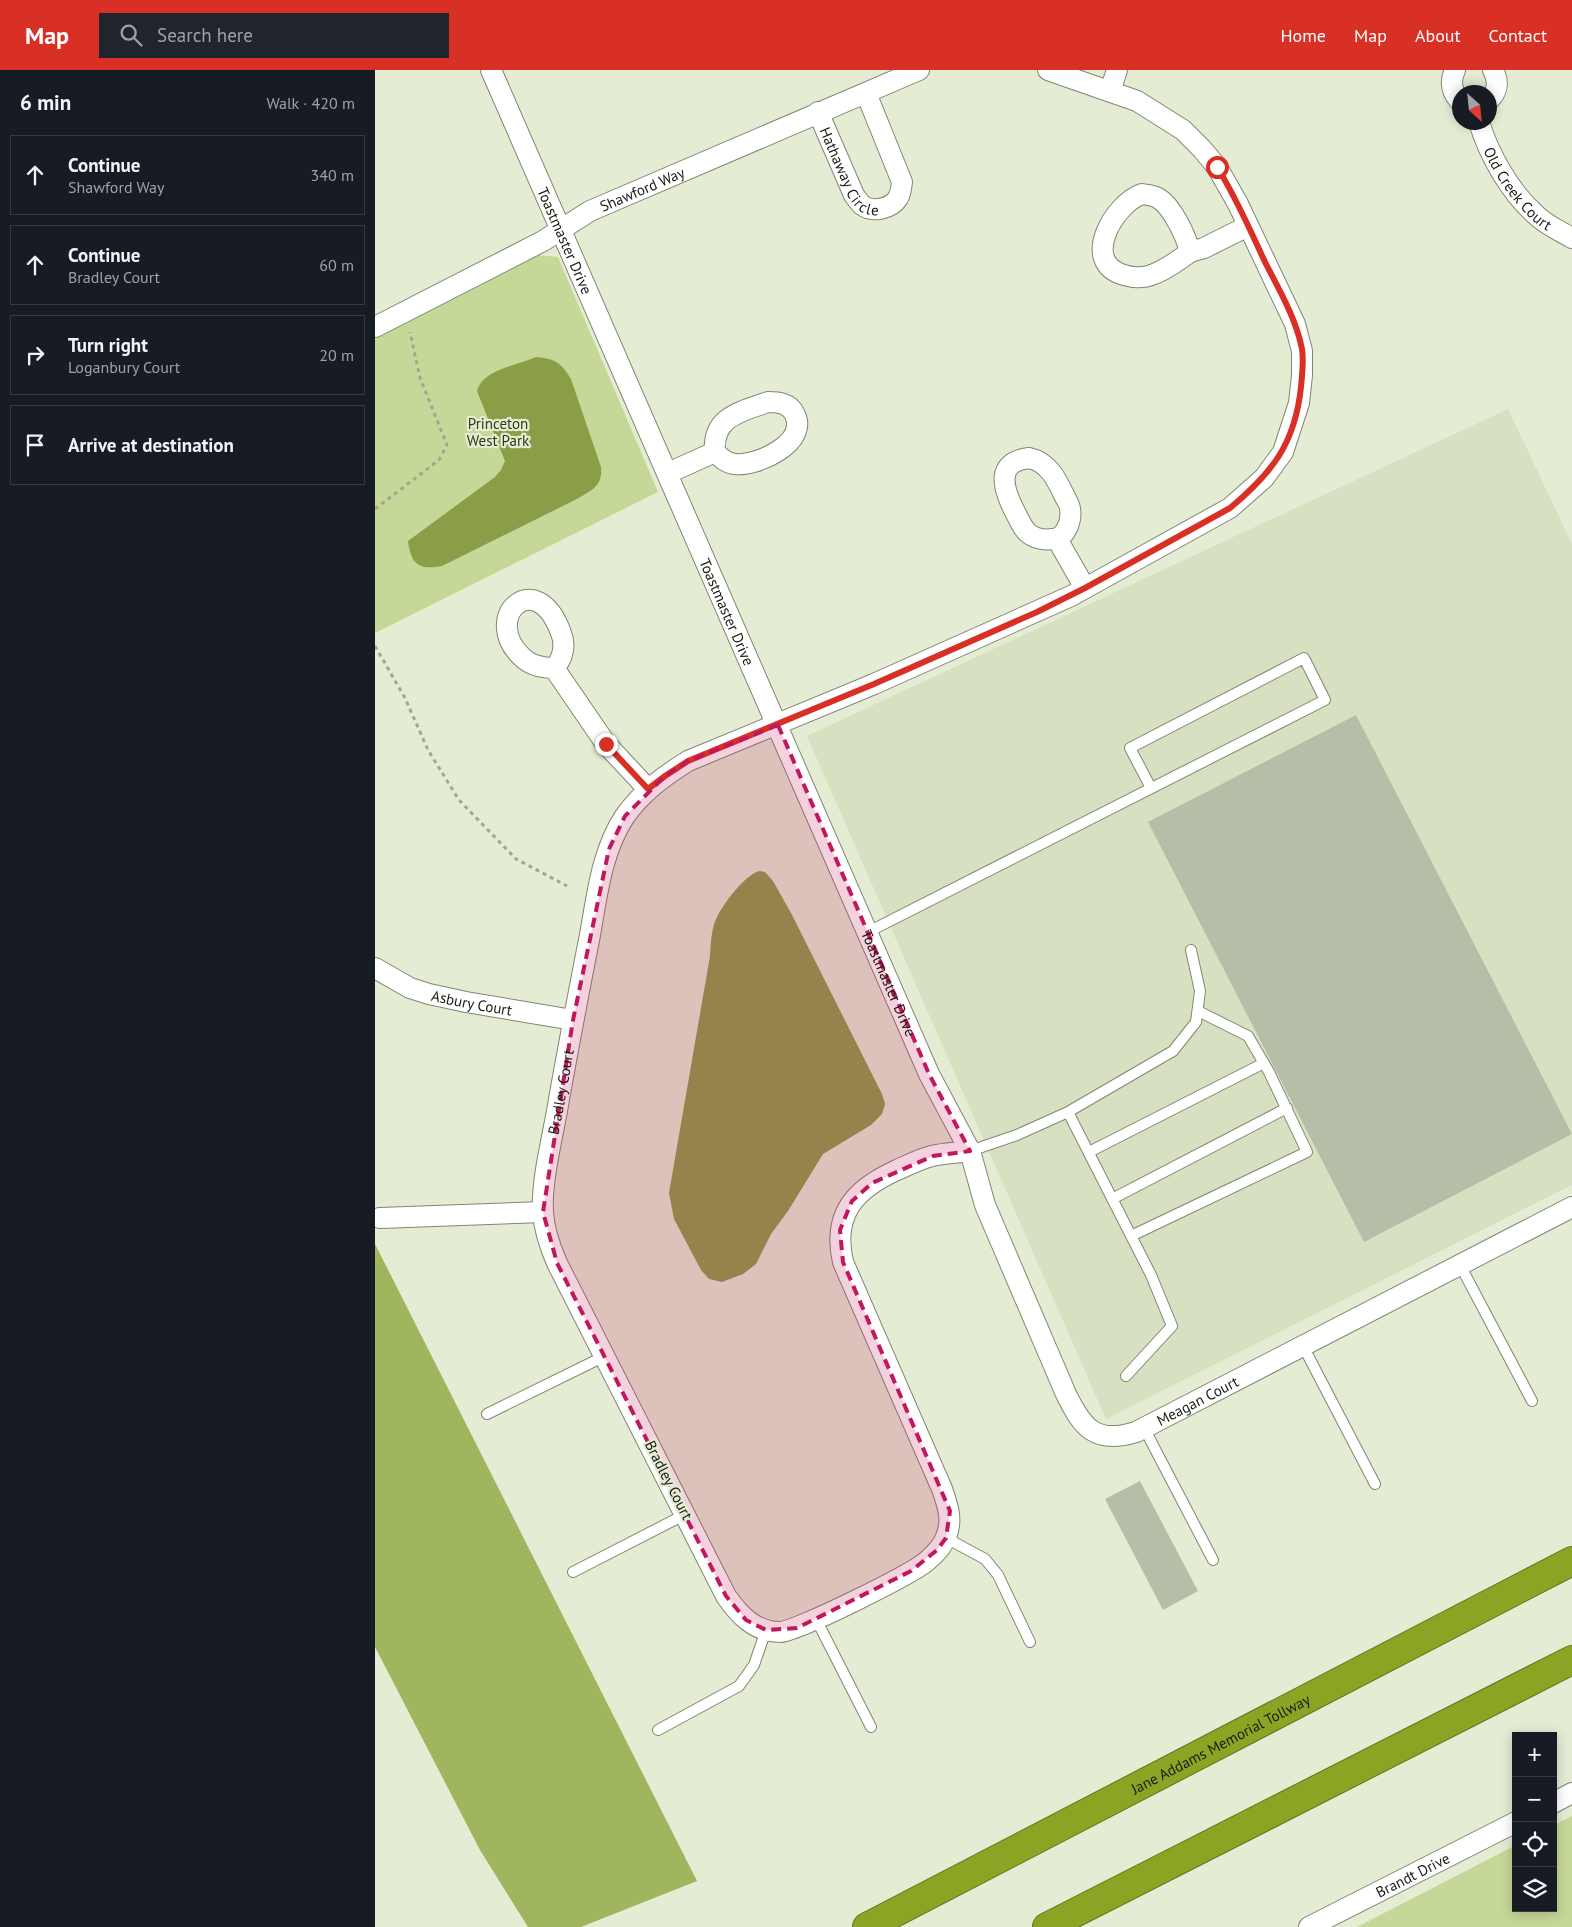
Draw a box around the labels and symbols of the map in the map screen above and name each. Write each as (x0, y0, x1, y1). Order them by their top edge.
north arrow (1452, 85, 1497, 130)
street label: Hathaway Circle (816, 124, 879, 219)
street label: Old Creek Court (1480, 144, 1556, 234)
route start (1206, 156, 1229, 179)
street label: Shawford Way (597, 162, 687, 215)
street label: Toastmaster Drive (534, 184, 597, 297)
park label: Princeton West Park (467, 414, 530, 450)
street label: Toastmaster Drive (696, 555, 759, 668)
route end (595, 733, 618, 756)
street label: Toastmaster Drive (858, 927, 921, 1039)
street label: Asbury Court (430, 985, 514, 1019)
street label: Bradley Court (543, 1048, 577, 1136)
street label: Meagan Court (1153, 1371, 1241, 1429)
street label: Bradley Court (641, 1437, 697, 1523)
street label: Jane Addams Memorial Tollway (1127, 1689, 1313, 1798)
street label: Brandt Drive (1372, 1848, 1453, 1901)

